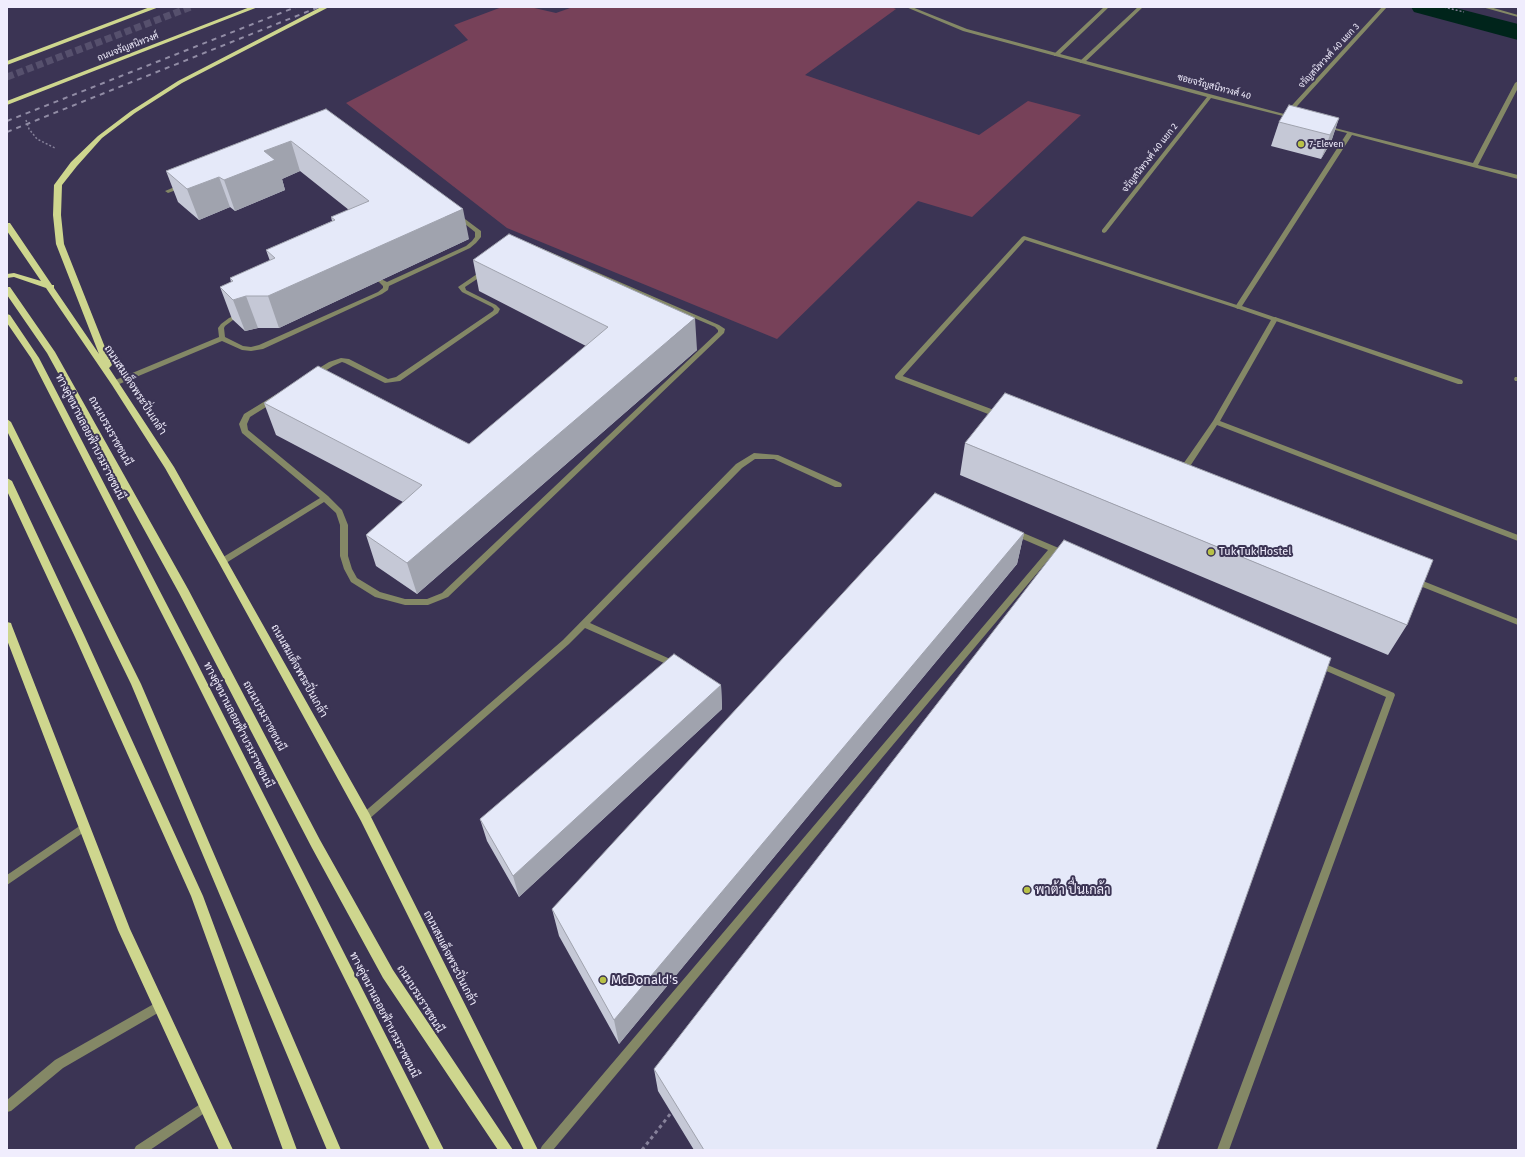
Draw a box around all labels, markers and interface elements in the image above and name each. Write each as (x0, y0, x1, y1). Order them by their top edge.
street label: จรัญสนิทวงศ์ 40 แยก 3 (1296, 21, 1362, 91)
street label: ถนนจรัญสนิทวงศ์ (96, 30, 160, 64)
street label: ซอยจรัญสนิทวงศ์ 40 (1176, 72, 1252, 102)
street label: จรัญสนิทวงศ์ 40 แยก 2 (1120, 121, 1180, 195)
marker: 7-Eleven (1296, 139, 1306, 149)
place label: 7-Eleven (1309, 139, 1343, 149)
street label: ถนนสมเด็จพระปิ่นเกล้า (101, 343, 169, 437)
street label: ทางคู่ขนานลอยฟ้าบรมราชชนนี (52, 372, 128, 502)
street label: ถนนบรมราชชนนี (85, 394, 135, 468)
place label: Tuk Tuk Hostel (1219, 545, 1291, 559)
marker: Tuk Tuk Hostel (1206, 547, 1216, 557)
street label: ถนนสมเด็จพระปิ่นเกล้า (268, 622, 330, 720)
street label: ทางคู่ขนานลอยฟ้าบรมราชชนนี (200, 660, 276, 790)
street label: ถนนบรมราชชนนี (240, 679, 288, 753)
place label: พาต้า ปื่นเกล้า (1035, 882, 1110, 898)
marker: พาต้า ปื่นเกล้า (1022, 885, 1032, 895)
street label: ถนนสมเด็จพระปิ่นเกล้า (420, 909, 480, 1007)
street label: ทางคู่ขนานลอยฟ้าบรมราชชนนี (346, 950, 422, 1080)
street label: ถนนบรมราชชนนี (394, 963, 446, 1035)
place label: McDonald's (611, 972, 678, 988)
marker: McDonald's (598, 975, 608, 985)

